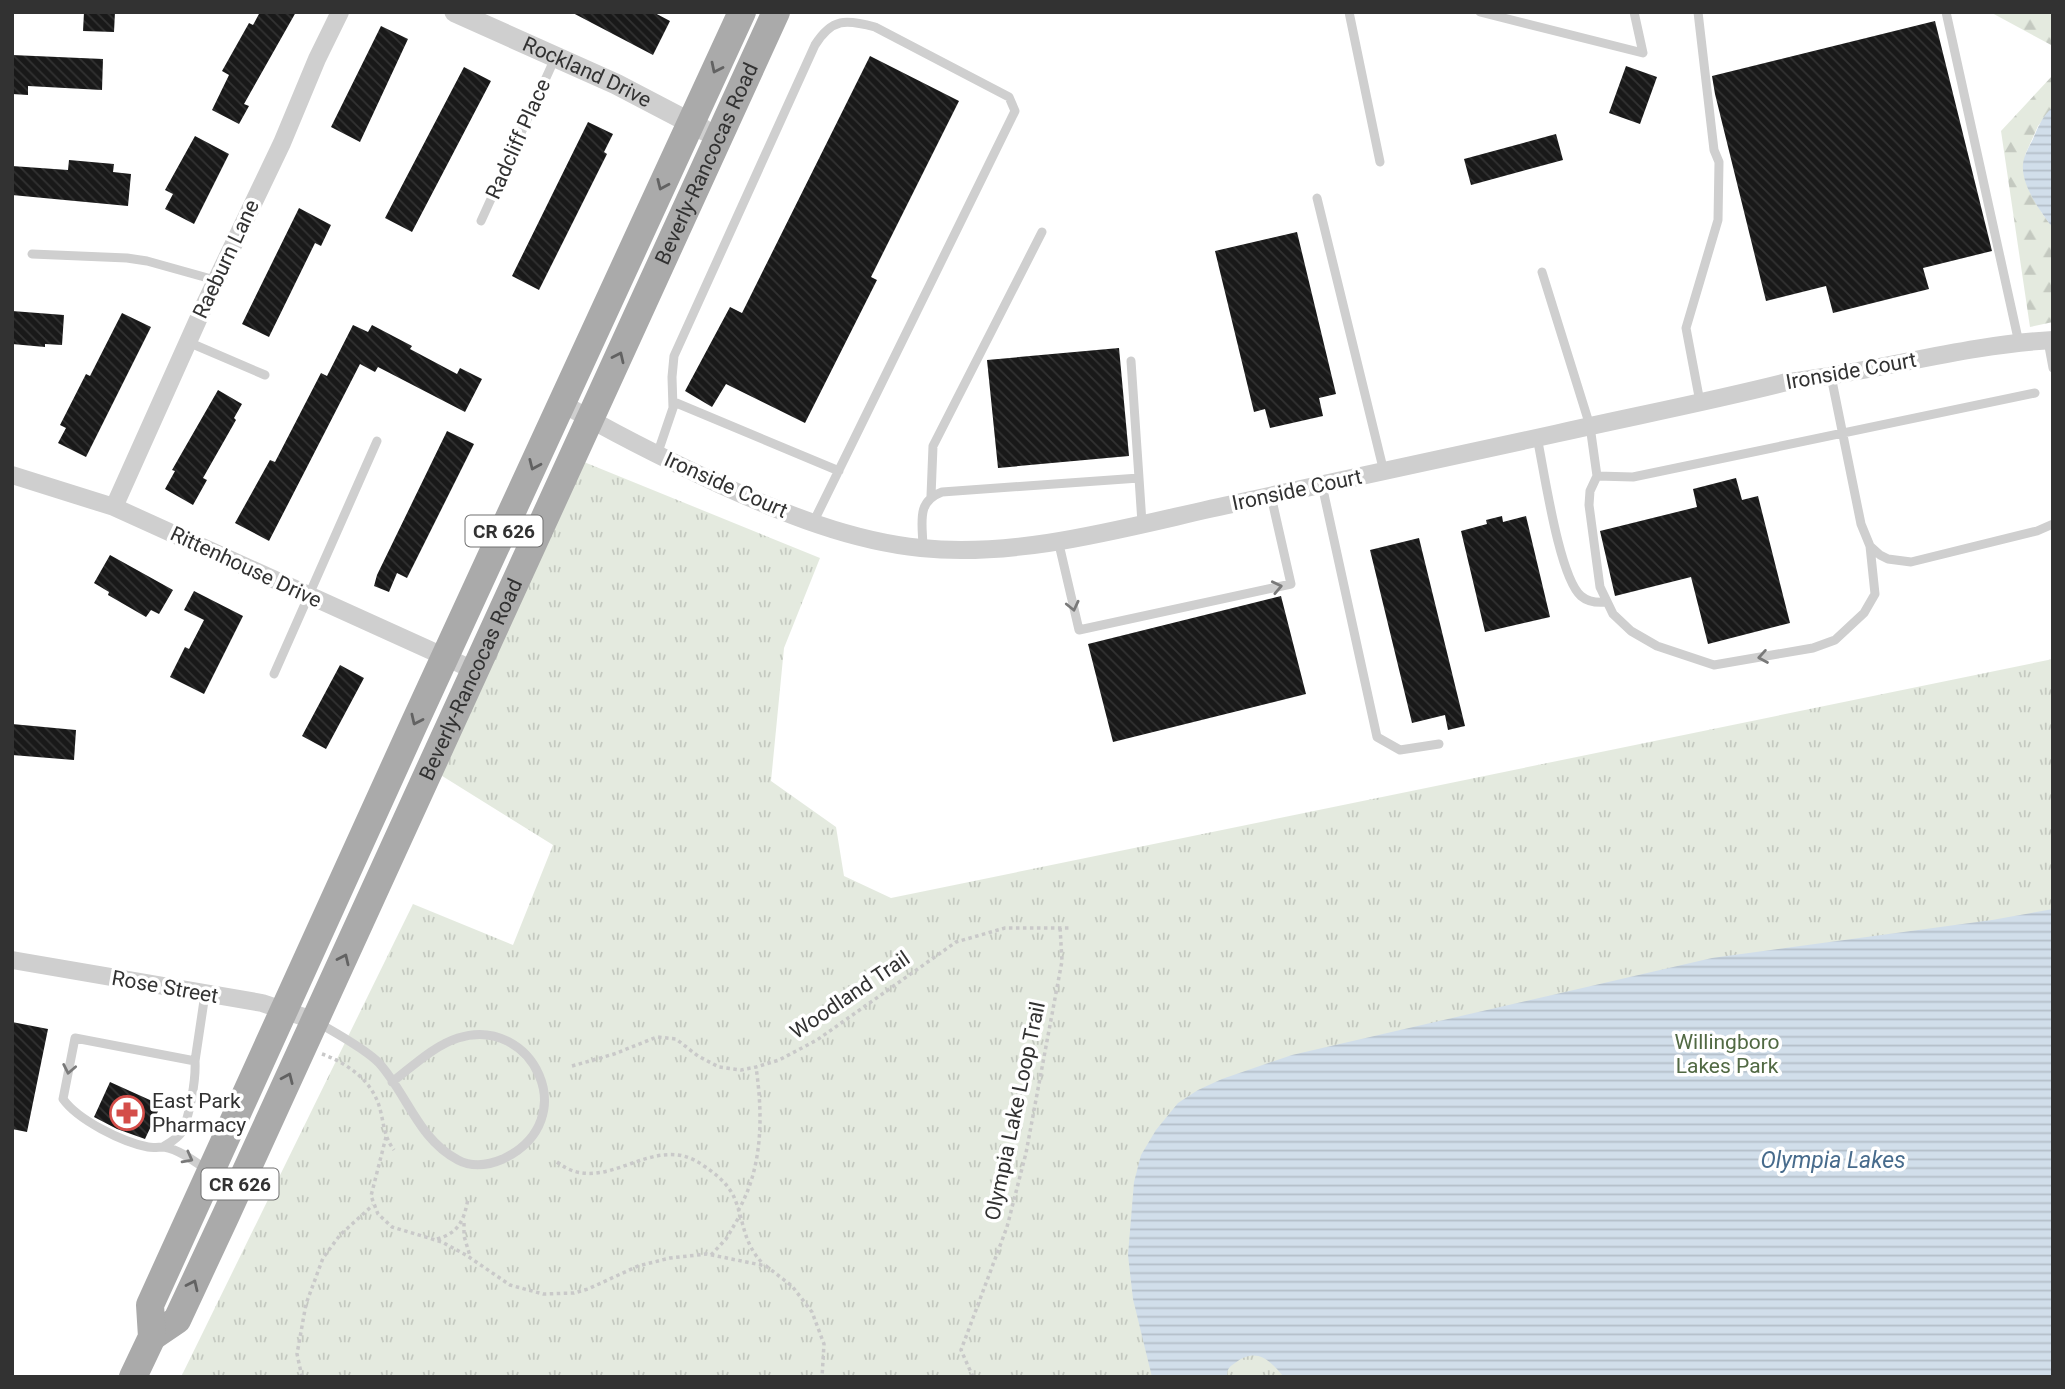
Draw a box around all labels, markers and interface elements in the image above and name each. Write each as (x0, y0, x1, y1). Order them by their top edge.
street label: Rockland Drive (519, 32, 655, 112)
street label: Beverly-Rancocas Road (650, 59, 763, 268)
one-way arrow (711, 61, 725, 73)
street label: Radcliff Place (481, 75, 555, 203)
one-way arrow (656, 178, 670, 190)
street label: Raeburn Lane (188, 196, 264, 322)
street label: Ironside Court (1784, 348, 1918, 394)
one-way arrow (611, 352, 625, 365)
street label: Ironside Court (661, 447, 791, 523)
one-way arrow (528, 458, 542, 470)
street label: Ironside Court (1230, 465, 1364, 515)
road number: CR 626 (466, 516, 542, 546)
street label: Rittenhouse Drive (167, 521, 325, 613)
street label: Beverly-Rancocas Road (414, 575, 527, 784)
one-way arrow (1271, 581, 1283, 596)
one-way arrow (1065, 600, 1079, 612)
one-way arrow (1757, 648, 1769, 663)
one-way arrow (410, 713, 424, 725)
street label: Woodland Trail (786, 946, 914, 1044)
one-way arrow (336, 954, 350, 966)
street label: Rose Street (110, 966, 220, 1008)
street label: Olympia Lake Loop Trail (980, 999, 1050, 1223)
park label: Willingboro Lakes Park (1674, 1030, 1780, 1078)
one-way arrow (63, 1063, 78, 1075)
one-way arrow (280, 1073, 294, 1085)
place label: East Park Pharmacy (152, 1089, 246, 1137)
pharmacy icon: East Park Pharmacy (108, 1094, 146, 1132)
water label: Olympia Lakes (1760, 1147, 1906, 1174)
one-way arrow (180, 1150, 193, 1163)
road number: CR 626 (202, 1168, 278, 1200)
one-way arrow (185, 1280, 199, 1292)

